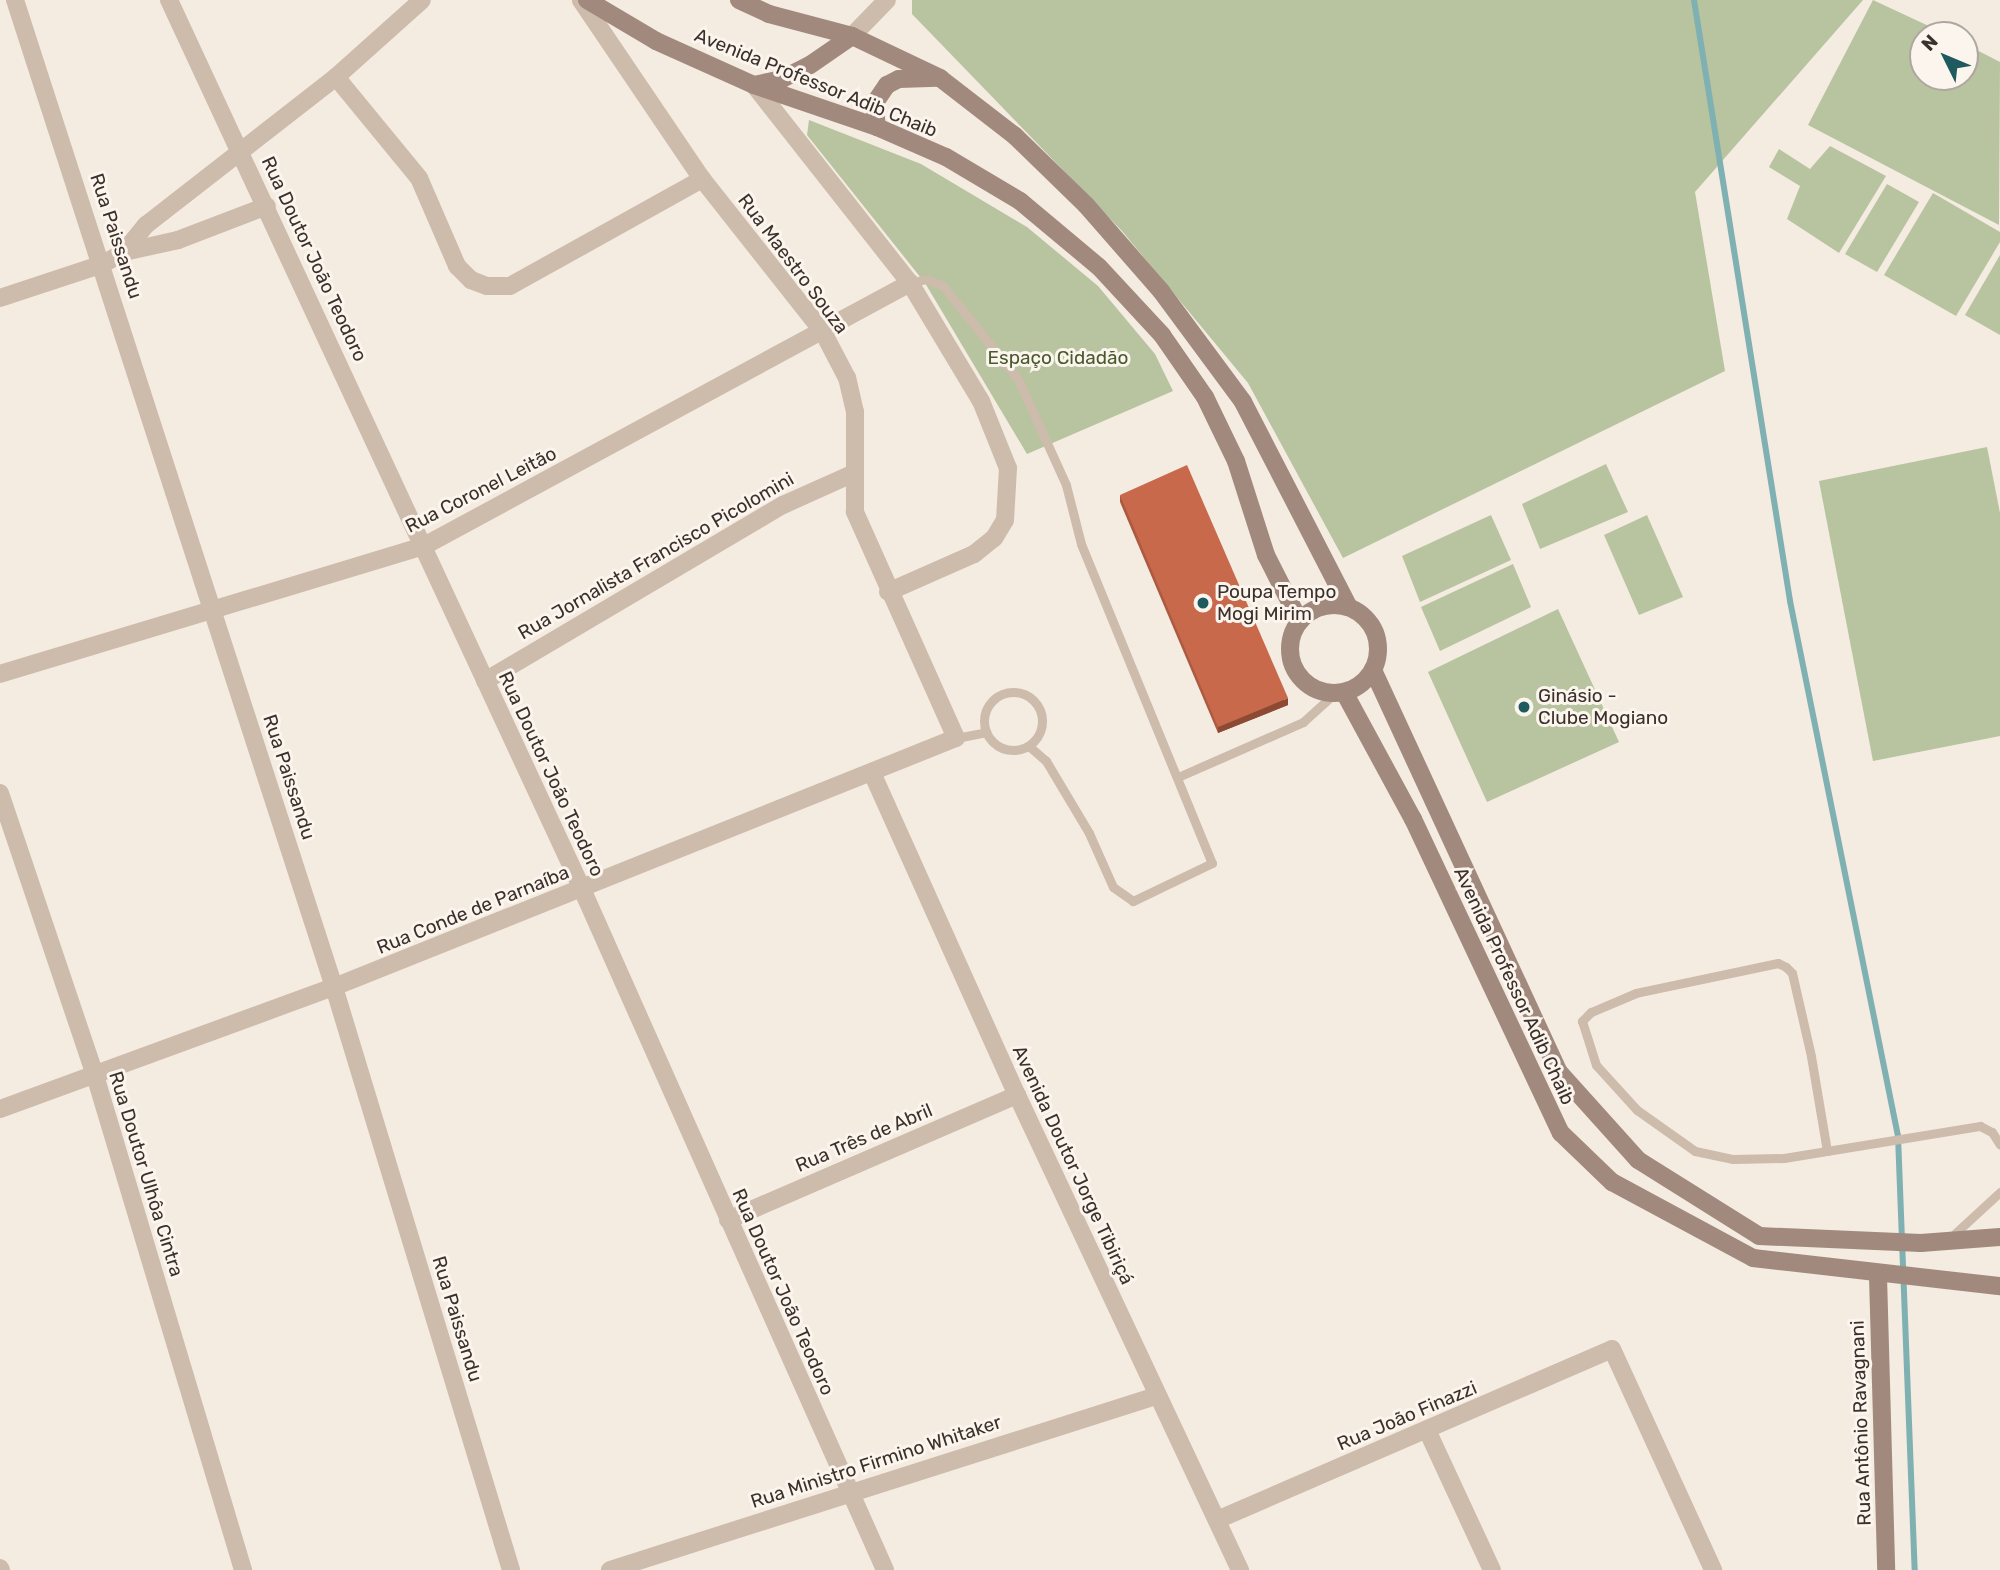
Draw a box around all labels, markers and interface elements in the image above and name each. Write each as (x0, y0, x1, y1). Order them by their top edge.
north arrow (1909, 21, 1979, 91)
street label: Avenida Professor Adib Chaib (691, 24, 941, 142)
text: N (1917, 30, 1943, 56)
street label: Rua Doutor João Teodoro (256, 152, 372, 366)
street label: Rua Paissandu (85, 171, 147, 301)
street label: Rua Maestro Souza (733, 190, 853, 338)
park label: Espaço Cidadão (988, 347, 1128, 369)
street label: Rua Coronel Leitão (402, 442, 560, 538)
street label: Rua Jornalista Francisco Picolomini (514, 467, 798, 645)
place label: Poupa Tempo Mogi Mirim (1217, 581, 1337, 625)
marker: Poupa Tempo Mogi Mirim (1195, 595, 1211, 611)
street label: Rua Doutor João Teodoro (493, 667, 609, 881)
place label: Ginásio - Clube Mogiano (1538, 685, 1668, 729)
marker: Ginásio - Clube Mogiano (1516, 699, 1532, 715)
street label: Rua Paissandu (258, 712, 320, 842)
street label: Rua Conde de Parnaíba (373, 861, 573, 959)
street label: Avenida Professor Adib Chaib (1449, 863, 1579, 1109)
street label: Avenida Doutor Jorge Tibiriçá (1007, 1041, 1139, 1289)
street label: Rua Doutor Ulhôa Cintra (104, 1068, 188, 1280)
street label: Rua Três de Abril (792, 1099, 936, 1177)
street label: Rua Doutor João Teodoro (727, 1185, 839, 1399)
street label: Rua Paissandu (427, 1253, 487, 1385)
street label: Rua Antônio Ravagnani (1846, 1320, 1876, 1526)
street label: Rua João Finazzi (1334, 1376, 1480, 1456)
street label: Rua Ministro Firmino Whitaker (748, 1411, 1004, 1513)

